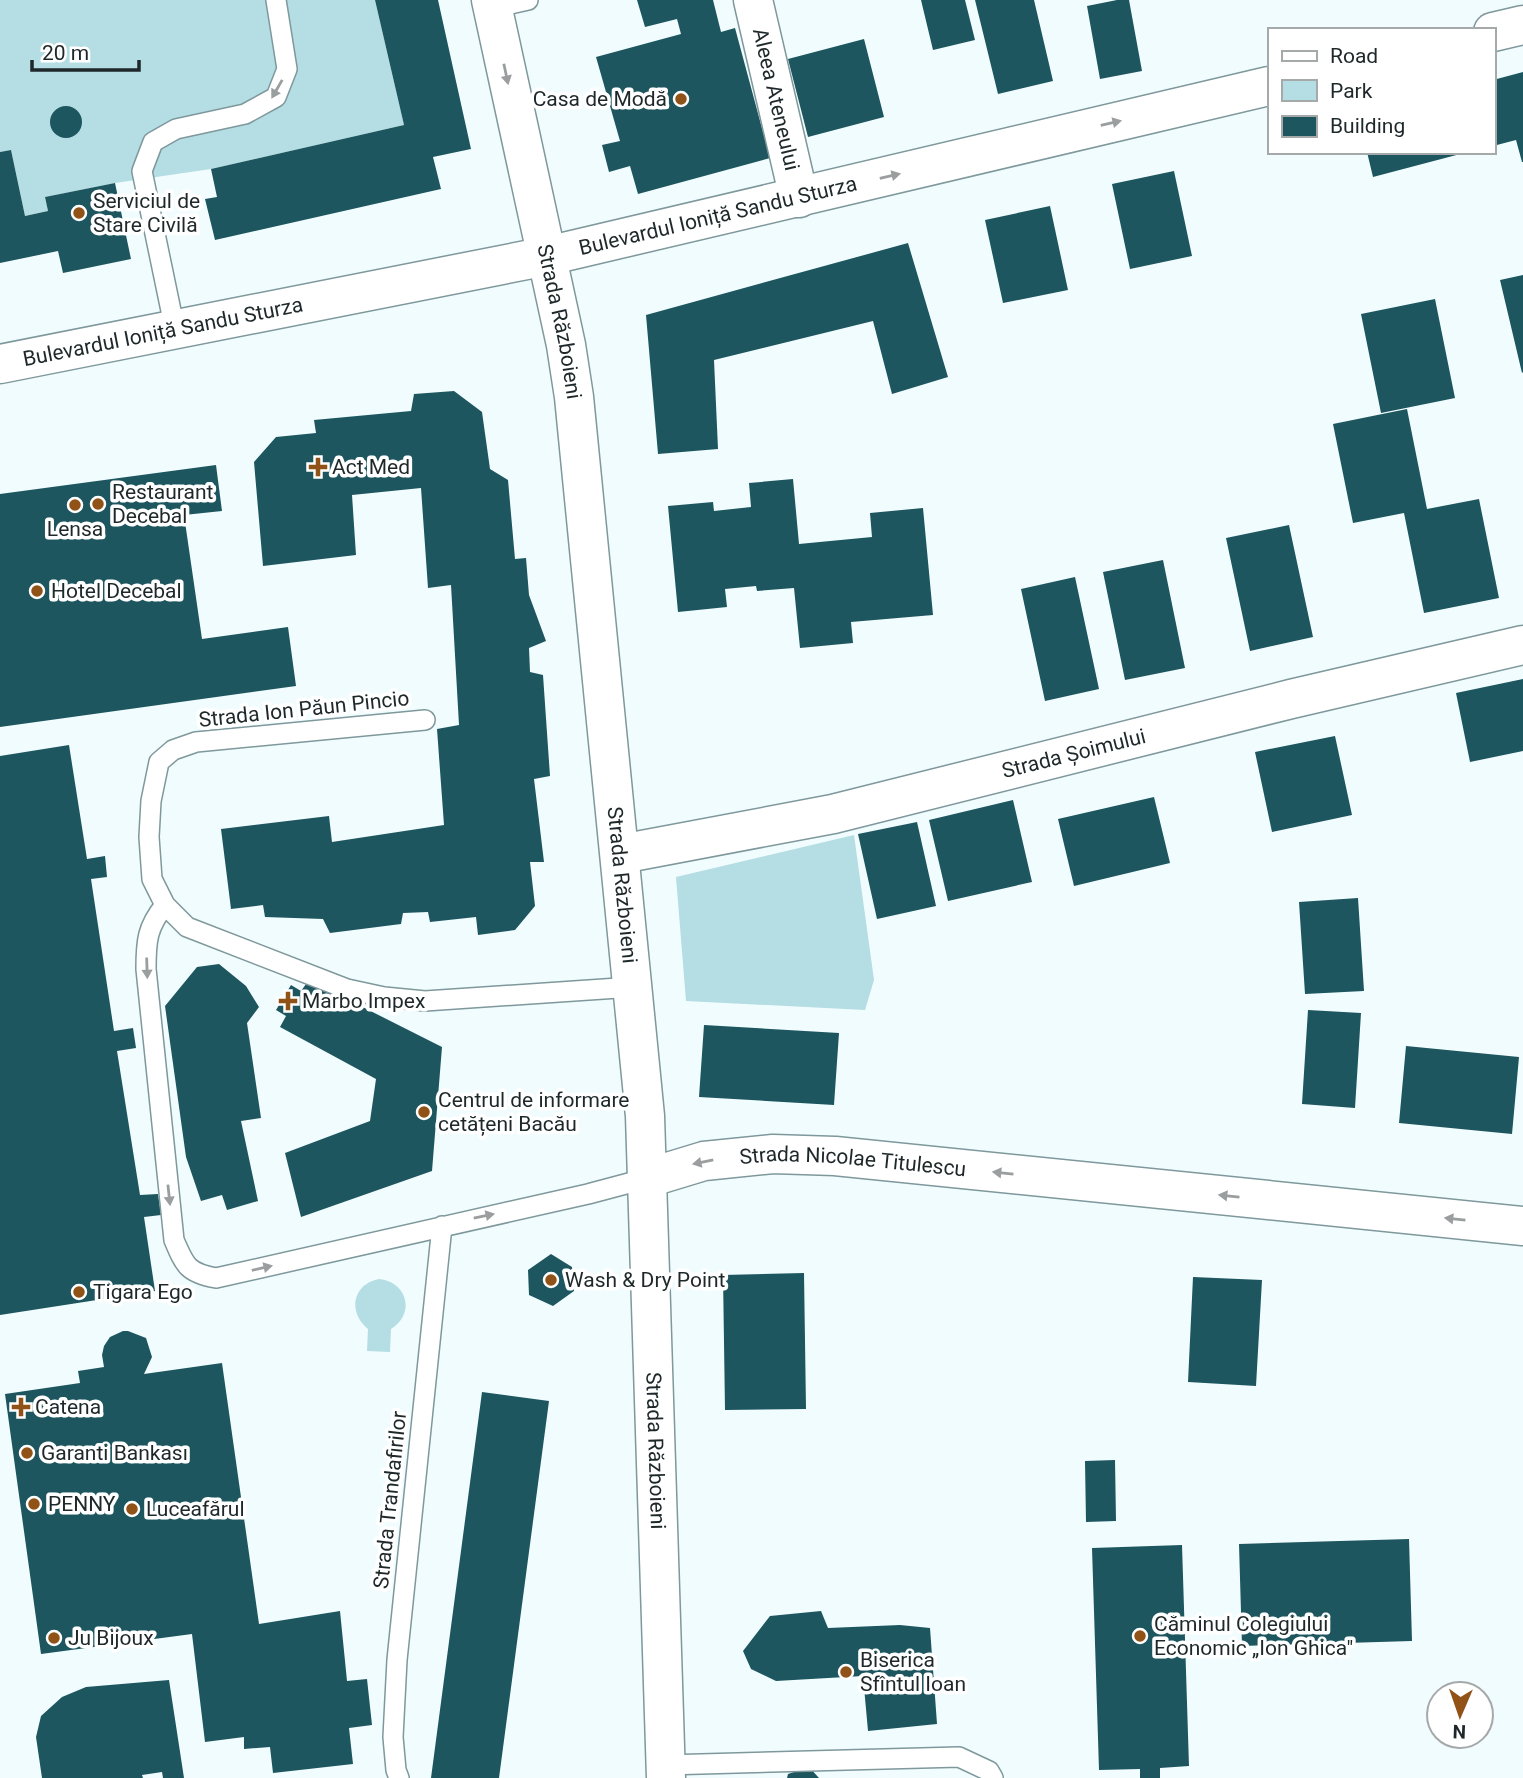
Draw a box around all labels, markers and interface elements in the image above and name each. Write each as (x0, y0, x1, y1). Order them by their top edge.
street label: Aleea Ateneului (748, 26, 804, 173)
scale bar (32, 28, 138, 72)
legend (1268, 28, 1495, 154)
text: 20 m (42, 41, 89, 65)
text: Road (1330, 44, 1378, 68)
one-way arrow (501, 63, 512, 85)
one-way arrow (271, 79, 284, 99)
text: Park (1330, 79, 1373, 103)
place label: Casa de Modă (533, 87, 667, 111)
marker: Casa de Modă (673, 91, 689, 107)
text: Building (1330, 114, 1405, 138)
one-way arrow (1100, 117, 1122, 128)
one-way arrow (879, 170, 901, 181)
street label: Bulevardul Ioniță Sandu Sturza (576, 171, 859, 260)
place label: Serviciul de Stare Civilă (93, 189, 200, 237)
marker: Serviciul de Stare Civilă (71, 205, 87, 221)
street label: Strada Războieni (532, 242, 586, 401)
street label: Bulevardul Ioniță Sandu Sturza (21, 292, 305, 371)
place label: Act Med (332, 455, 410, 479)
marker: Act Med (310, 459, 326, 475)
place label: Restaurant Decebal (112, 480, 214, 528)
marker: Restaurant Decebal (90, 496, 106, 512)
marker: Lensa (67, 497, 83, 513)
place label: Lensa (47, 517, 103, 541)
place label: Hotel Decebal (51, 579, 182, 603)
marker: Hotel Decebal (29, 583, 45, 599)
street label: Strada Ion Păun Pincio (198, 686, 410, 732)
street label: Strada Șoimului (999, 724, 1148, 783)
street label: Strada Războieni (603, 805, 642, 965)
one-way arrow (141, 957, 152, 979)
place label: Marbo Impex (302, 989, 425, 1013)
marker: Marbo Impex (280, 993, 296, 1009)
place label: Centrul de informare cetățeni Bacău (438, 1088, 629, 1137)
marker: Centrul de informare cetățeni Bacău (416, 1104, 432, 1120)
street label: Strada Nicolae Titulescu (738, 1142, 967, 1181)
one-way arrow (692, 1157, 714, 1168)
one-way arrow (991, 1167, 1013, 1178)
one-way arrow (164, 1184, 175, 1206)
one-way arrow (1218, 1190, 1240, 1201)
one-way arrow (473, 1211, 495, 1222)
one-way arrow (1444, 1214, 1466, 1225)
one-way arrow (251, 1262, 273, 1273)
place label: Wash & Dry Point (565, 1268, 726, 1292)
marker: Wash & Dry Point (543, 1272, 559, 1288)
place label: Tigara Ego (93, 1280, 193, 1304)
marker: Tigara Ego (71, 1284, 87, 1300)
street label: Strada Războieni (641, 1372, 670, 1530)
place label: Catena (35, 1395, 101, 1419)
marker: Catena (13, 1399, 29, 1415)
street label: Strada Trandafirilor (369, 1410, 411, 1590)
place label: Garanti Bankası (41, 1441, 188, 1465)
marker: Garanti Bankası (19, 1445, 35, 1461)
place label: PENNY (48, 1492, 116, 1516)
marker: PENNY (26, 1496, 42, 1512)
place label: Luceafărul (146, 1497, 245, 1521)
marker: Luceafărul (124, 1501, 140, 1517)
place label: Căminul Colegiului Economic „Ion Ghica" (1154, 1612, 1353, 1660)
place label: Ju Bijoux (68, 1626, 154, 1650)
marker: Căminul Colegiului Economic „Ion Ghica" (1132, 1628, 1148, 1644)
marker: Ju Bijoux (46, 1630, 62, 1646)
place label: Biserica Sfîntul Ioan (860, 1648, 966, 1696)
marker: Biserica Sfîntul Ioan (838, 1664, 854, 1680)
north arrow (1425, 1680, 1495, 1750)
text: N (1452, 1720, 1467, 1743)

